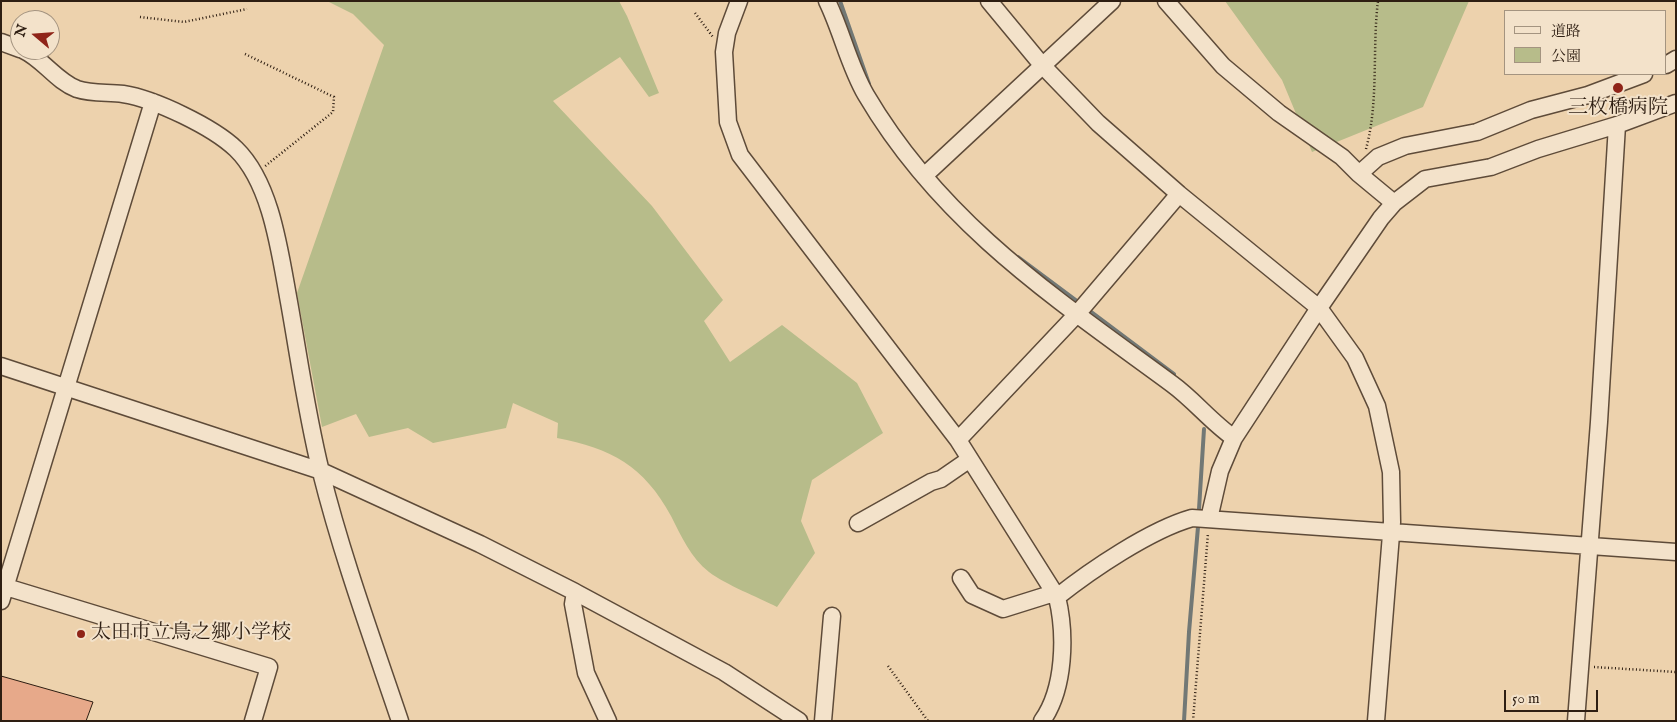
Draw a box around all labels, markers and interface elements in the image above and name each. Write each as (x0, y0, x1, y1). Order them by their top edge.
north arrow (10, 10, 60, 60)
legend (1504, 10, 1667, 75)
text: N (11, 22, 32, 39)
text: 道路 (1551, 22, 1581, 41)
text: 公園 (1551, 47, 1581, 66)
marker: 三枚橋病院 (1611, 81, 1625, 95)
place label: 三枚橋病院 (1568, 97, 1668, 121)
place label: 太田市立鳥之郷小学校 (91, 622, 291, 646)
marker: 太田市立鳥之郷小学校 (75, 628, 87, 640)
scale bar (1507, 680, 1601, 712)
text: 50 m (1512, 689, 1540, 708)

